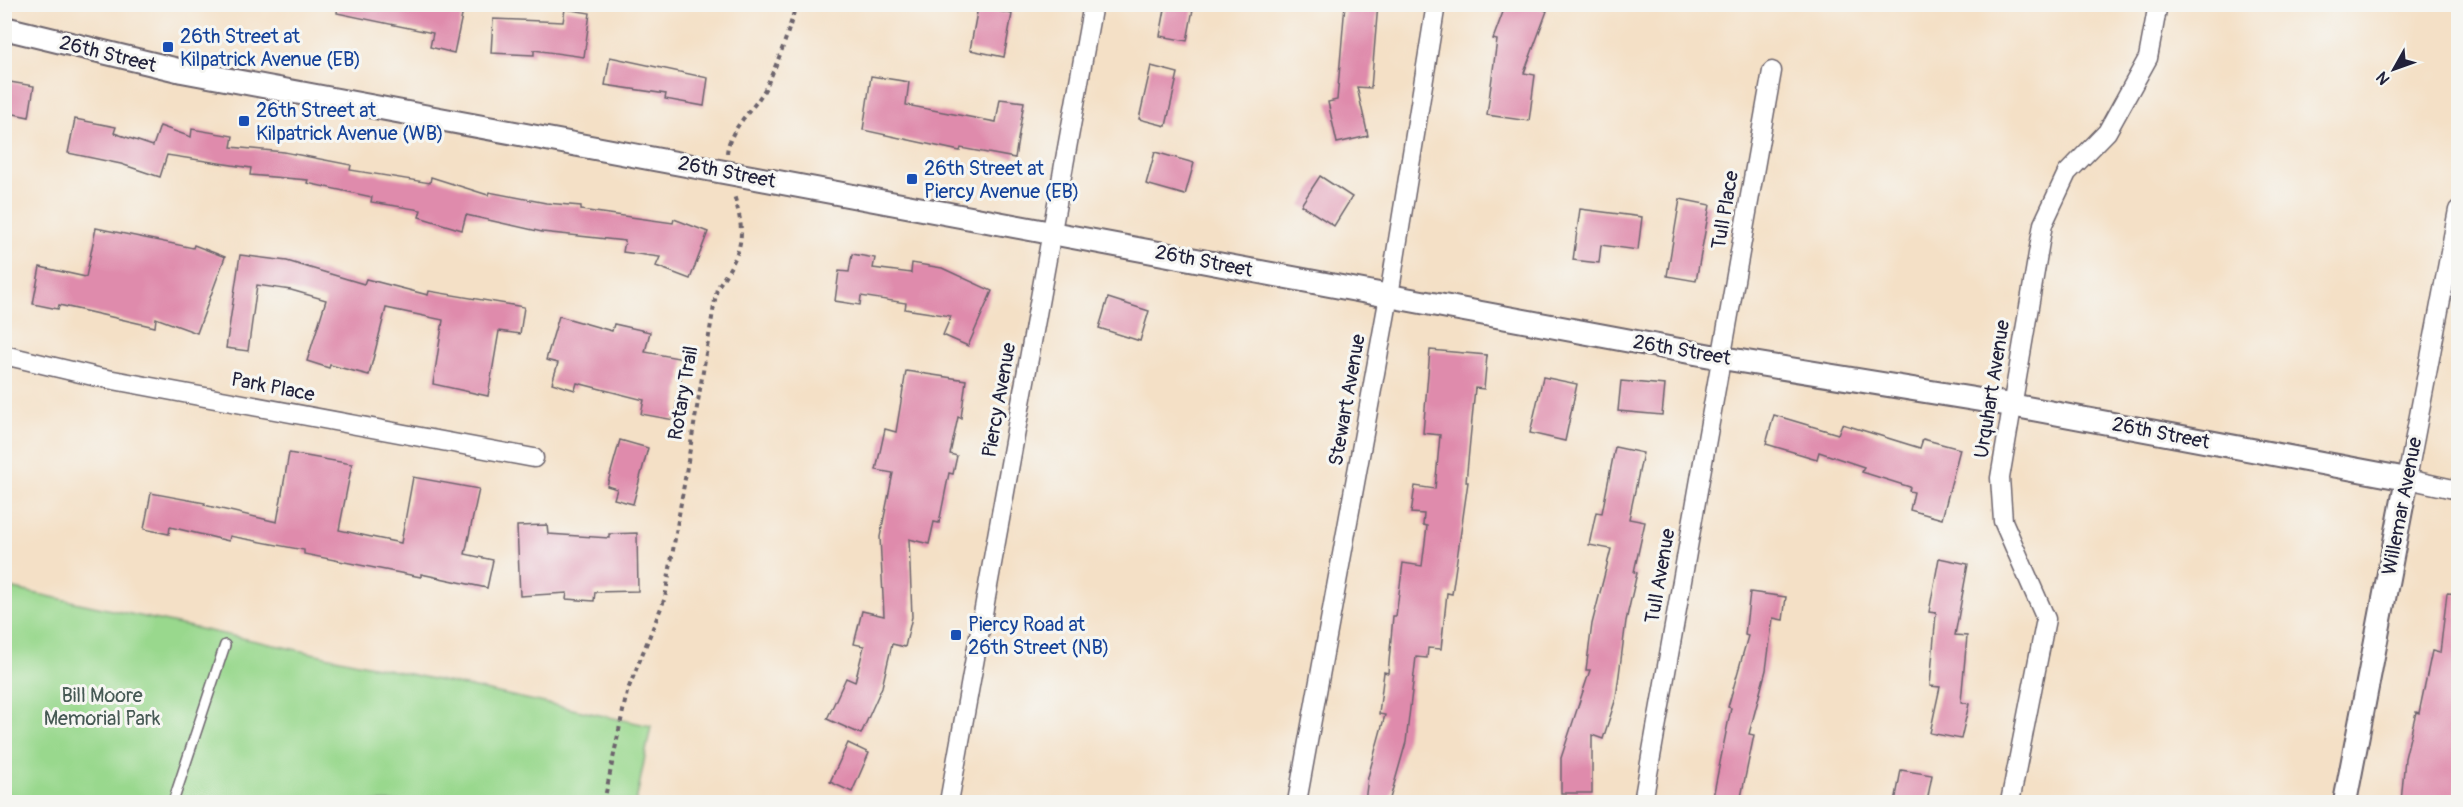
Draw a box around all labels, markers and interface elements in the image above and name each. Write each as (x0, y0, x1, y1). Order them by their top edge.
place label: 26th Street at Kilpatrick Avenue (EB) (180, 24, 361, 72)
street label: 26th Street (57, 30, 160, 78)
north arrow (2364, 39, 2424, 99)
marker: 26th Street at Kilpatrick Avenue (EB) (161, 40, 175, 54)
text: N (2372, 67, 2394, 89)
place label: 26th Street at Kilpatrick Avenue (WB) (256, 98, 444, 146)
marker: 26th Street at Kilpatrick Avenue (WB) (237, 114, 251, 128)
street label: 26th Street (676, 150, 779, 194)
place label: 26th Street at Piercy Avenue (EB) (924, 156, 1080, 204)
street label: Tull Place (1706, 169, 1744, 251)
marker: 26th Street at Piercy Avenue (EB) (905, 172, 919, 186)
street label: 26th Street (1153, 239, 1256, 283)
street label: Urquhart Avenue (1969, 318, 2015, 460)
street label: 26th Street (1631, 329, 1734, 371)
street label: Stewart Avenue (1323, 332, 1371, 468)
street label: Piercy Avenue (977, 341, 1021, 459)
street label: Rotary Trail (662, 344, 704, 442)
street label: Park Place (229, 367, 317, 407)
street label: 26th Street (2110, 411, 2213, 455)
street label: Willemar Avenue (2376, 435, 2428, 577)
street label: Tull Avenue (1639, 526, 1681, 625)
place label: Piercy Road at 26th Street (NB) (968, 612, 1109, 660)
marker: Piercy Road at 26th Street (NB) (949, 628, 963, 642)
park label: Bill Moore Memorial Park (44, 683, 161, 731)

